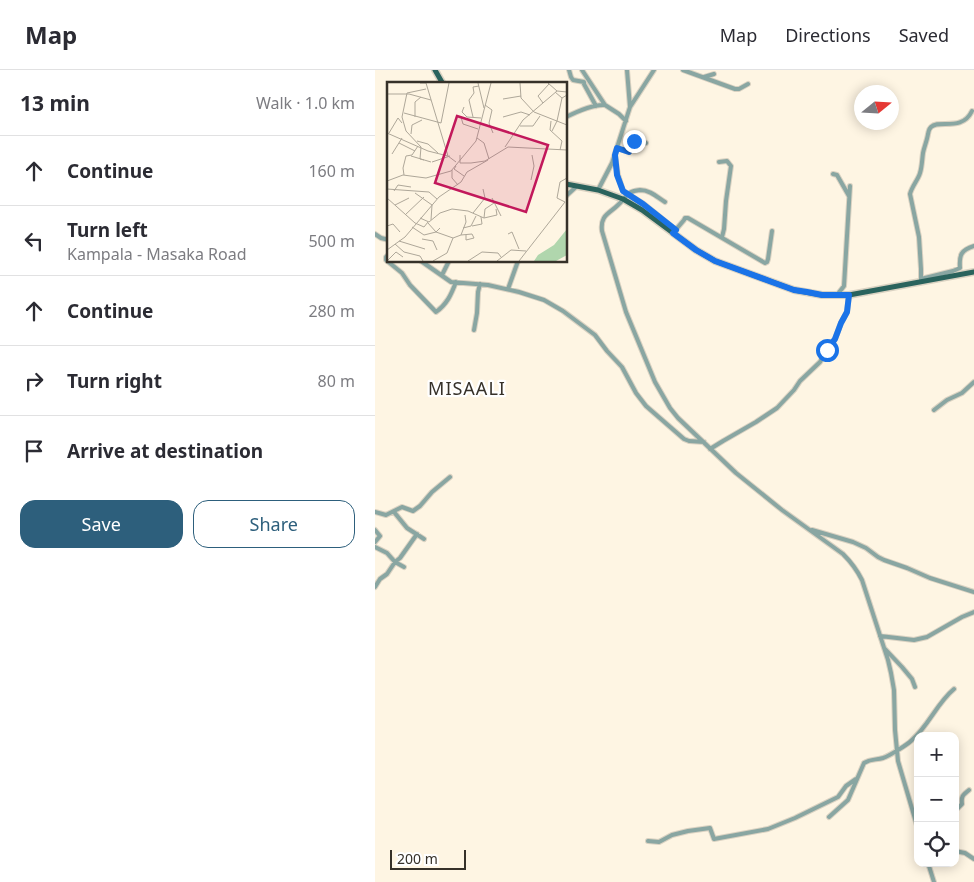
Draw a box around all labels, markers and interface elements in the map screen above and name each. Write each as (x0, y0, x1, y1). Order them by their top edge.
text: Map (25, 18, 77, 51)
text: Map (720, 23, 757, 47)
text: Directions (785, 23, 871, 47)
text: Saved (899, 23, 949, 47)
inset map (387, 82, 567, 262)
north arrow (854, 85, 899, 130)
text: 13 min (20, 89, 90, 117)
text: Walk · 1.0 km (256, 92, 355, 114)
route end (623, 130, 646, 153)
icon: ahead (20, 157, 48, 185)
text: Continue (67, 158, 153, 184)
text: 160 m (308, 160, 355, 182)
text: Turn left (67, 217, 148, 243)
icon: left (20, 227, 48, 255)
text: 500 m (308, 230, 355, 252)
text: Kampala - Masaka Road (67, 243, 247, 265)
icon: ahead (20, 297, 48, 325)
text: Continue (67, 298, 153, 324)
text: 280 m (308, 300, 355, 322)
route start (816, 339, 839, 362)
icon: right (20, 367, 48, 395)
text: Turn right (67, 368, 162, 394)
text: 80 m (318, 370, 355, 392)
district label: MISAALI (428, 376, 506, 400)
icon: arrive (20, 437, 48, 465)
text: Arrive at destination (67, 438, 263, 464)
button: Save (20, 500, 183, 548)
button: Share (193, 500, 355, 548)
map controls (914, 732, 959, 867)
button: + (914, 732, 959, 777)
button: − (914, 777, 959, 822)
button: locate (914, 822, 959, 867)
scale bar (390, 847, 466, 870)
text: 200 m (397, 849, 438, 868)

